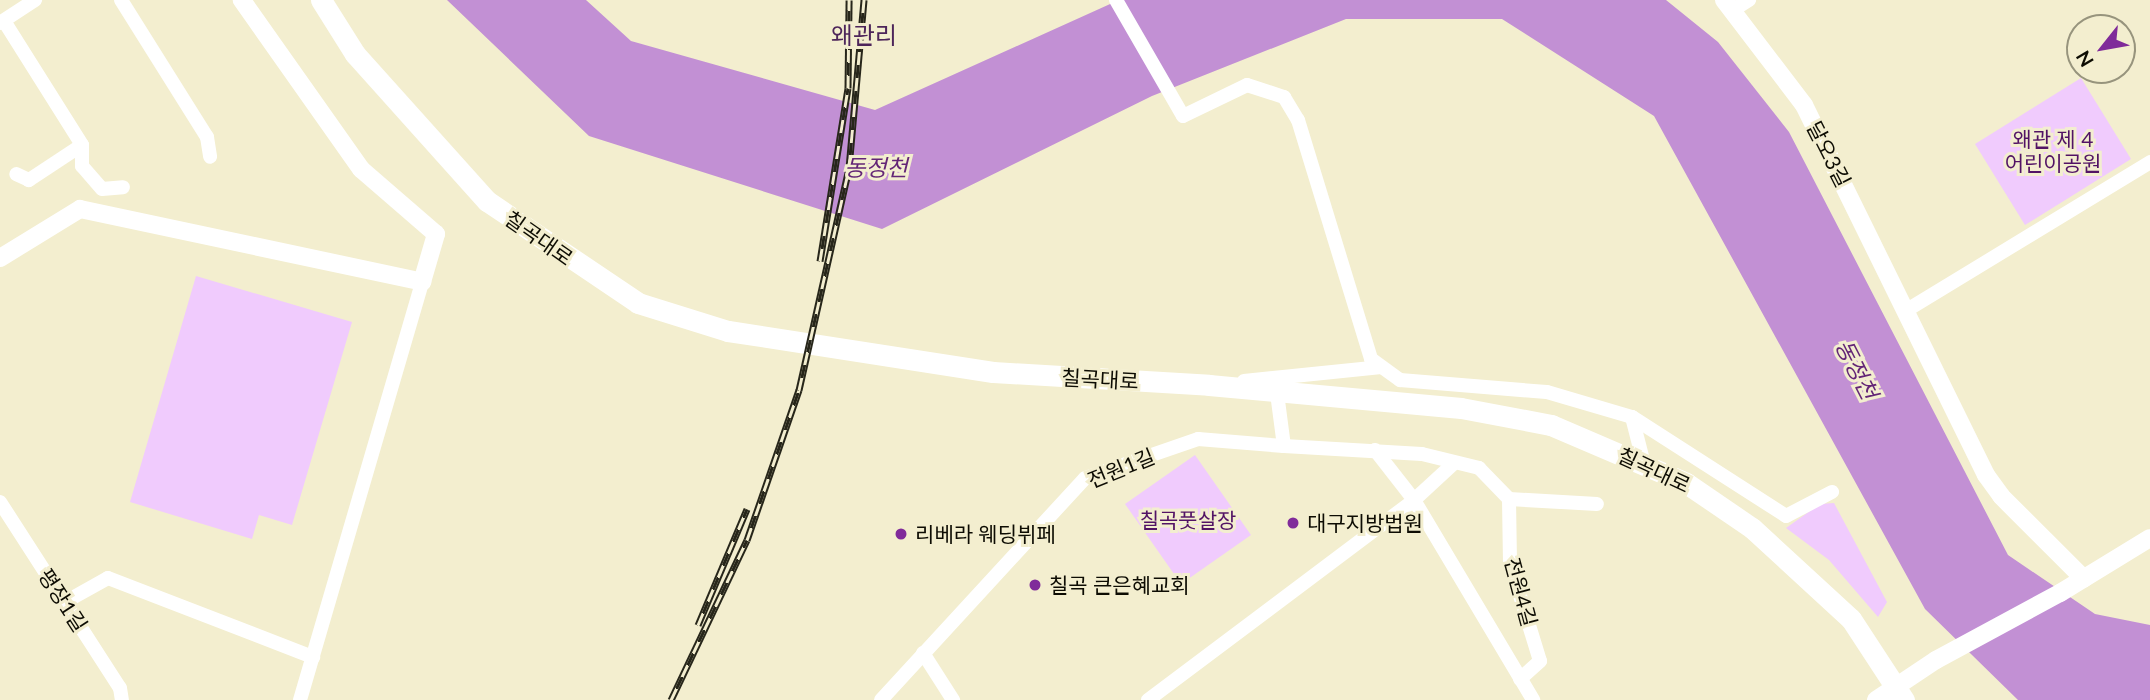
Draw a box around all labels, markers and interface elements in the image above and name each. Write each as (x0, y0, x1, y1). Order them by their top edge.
north arrow (2066, 14, 2136, 84)
district label: 왜관리 (831, 21, 897, 49)
text: N (2071, 47, 2098, 71)
street label: 달오3길 (1802, 117, 1856, 191)
park label: 왜관 제 4 어린이공원 (2005, 126, 2101, 176)
water label: 동정천 (844, 153, 908, 181)
street label: 칠곡대로 (500, 206, 578, 270)
water label: 동정천 (1830, 334, 1884, 404)
street label: 칠곡대로 (1061, 364, 1139, 394)
street label: 칠곡대로 (1614, 442, 1694, 498)
street label: 전원1길 (1084, 443, 1158, 493)
park label: 칠곡풋살장 (1140, 507, 1236, 533)
place label: 대구지방법원 (1307, 510, 1423, 536)
marker: 대구지방법원 (1285, 515, 1301, 531)
place label: 리베라 웨딩뷔페 (915, 521, 1056, 547)
marker: 리베라 웨딩뷔페 (893, 526, 909, 542)
street label: 전원4길 (1500, 555, 1542, 629)
street label: 평장1길 (33, 564, 93, 636)
place label: 칠곡 큰은혜교회 (1049, 572, 1190, 598)
marker: 칠곡 큰은혜교회 (1027, 577, 1043, 593)

